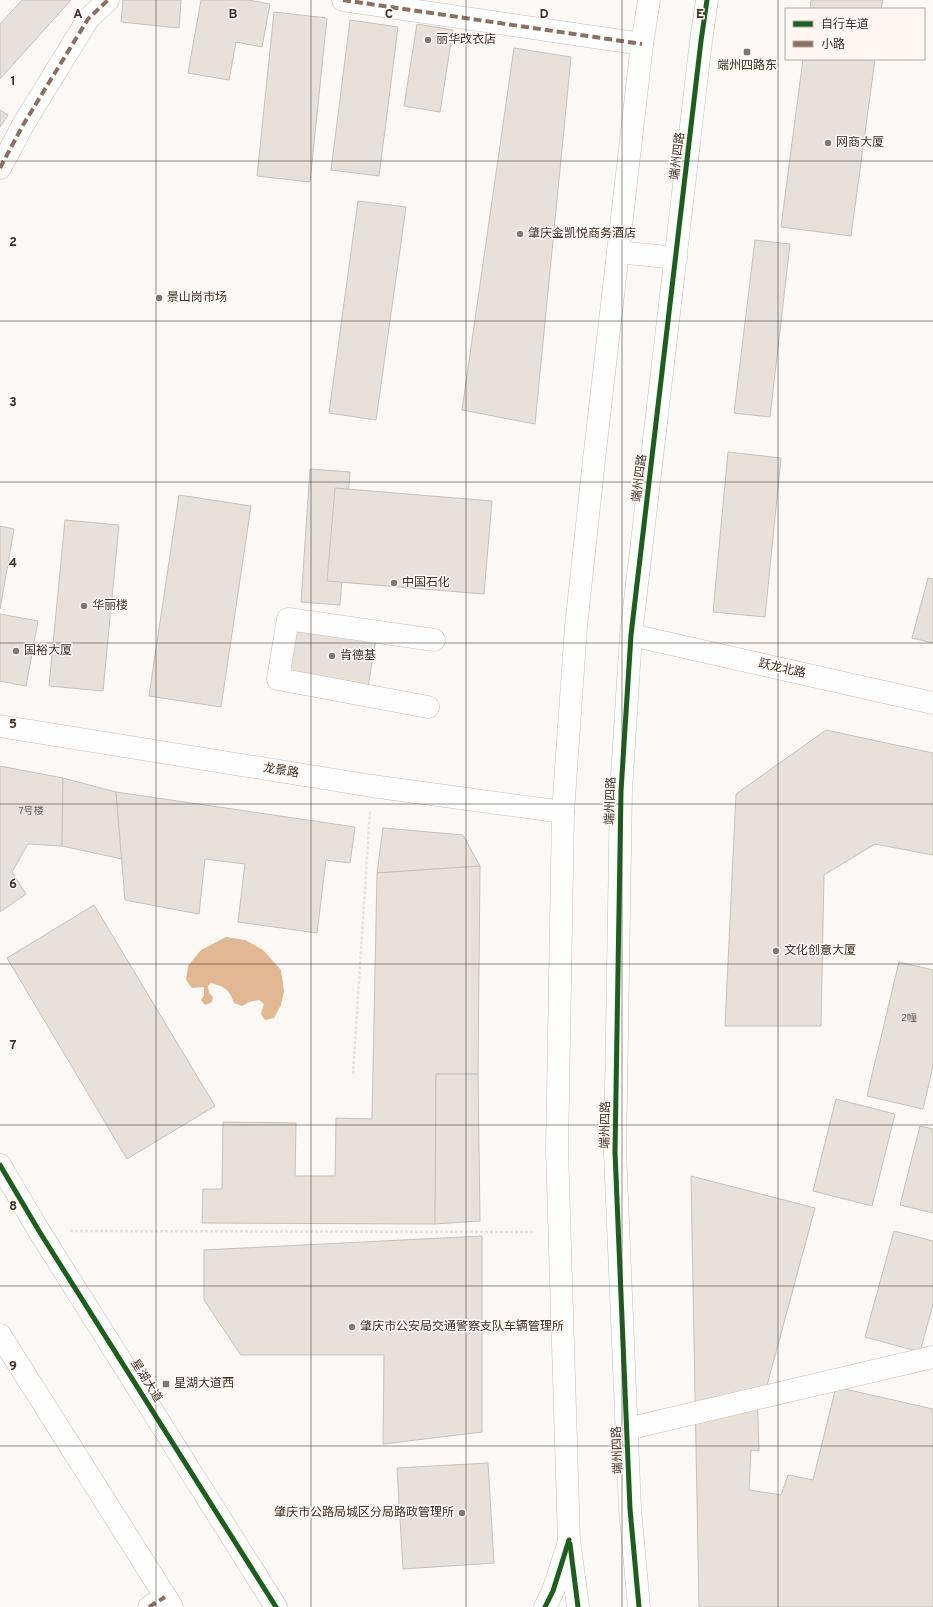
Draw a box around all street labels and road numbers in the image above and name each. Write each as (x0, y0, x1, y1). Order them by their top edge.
street label: 端州四路 (667, 131, 689, 181)
street label: 端州四路 (629, 453, 651, 503)
street label: 跃龙北路 (757, 656, 807, 682)
street label: 龙景路 (262, 760, 300, 782)
street label: 端州四路 (602, 777, 620, 825)
street label: 端州四路 (598, 1101, 614, 1149)
street label: 星湖大道 (126, 1356, 166, 1406)
street label: 端州四路 (609, 1426, 627, 1474)

